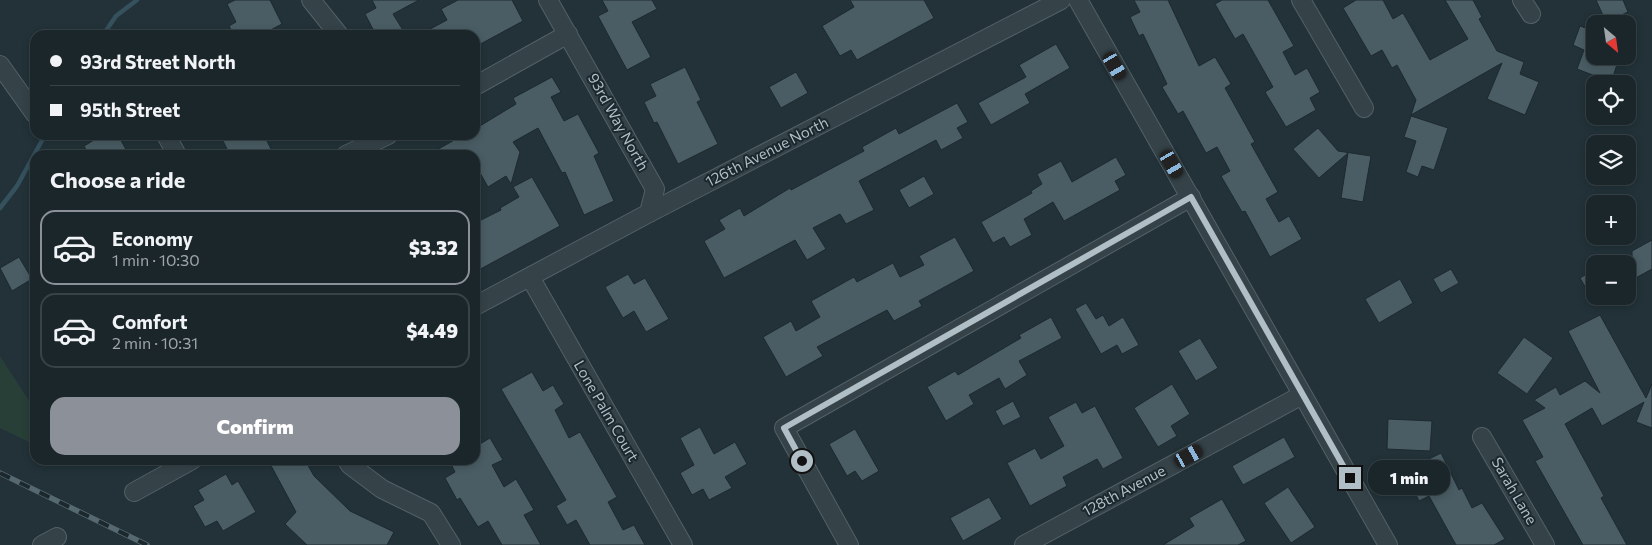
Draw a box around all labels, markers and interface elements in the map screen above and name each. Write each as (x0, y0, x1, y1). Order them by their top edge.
north arrow (1586, 15, 1636, 65)
map controls (1586, 15, 1636, 305)
car (1101, 49, 1128, 83)
text: 93rd Street North (80, 50, 236, 73)
street label: 93rd Way North (585, 70, 653, 173)
button: locate (1586, 75, 1636, 125)
text: 95th Street (80, 98, 180, 121)
street label: 126th Avenue North (702, 112, 831, 190)
button: layers (1586, 135, 1636, 185)
car (1158, 147, 1185, 181)
text: Choose a ride (50, 166, 185, 193)
button: + (1586, 195, 1636, 245)
icon: car (52, 225, 97, 270)
text: Economy (112, 227, 193, 250)
text: $3.32 (409, 236, 458, 259)
text: 1 min · 10:30 (112, 250, 200, 269)
button: − (1586, 255, 1636, 305)
icon: car (52, 308, 97, 353)
text: Comfort (112, 310, 188, 333)
text: $4.49 (406, 319, 458, 342)
text: 2 min · 10:31 (112, 333, 198, 352)
street label: Lone Palm Court (571, 357, 643, 464)
button: Confirm (50, 397, 460, 455)
car (1172, 442, 1205, 470)
route start (791, 450, 813, 472)
street label: Sarah Lane (1488, 454, 1541, 527)
callout: 1 min (1368, 460, 1450, 496)
street label: 128th Avenue (1079, 461, 1168, 520)
route end (1339, 467, 1361, 489)
text: 1 min (1390, 468, 1428, 487)

